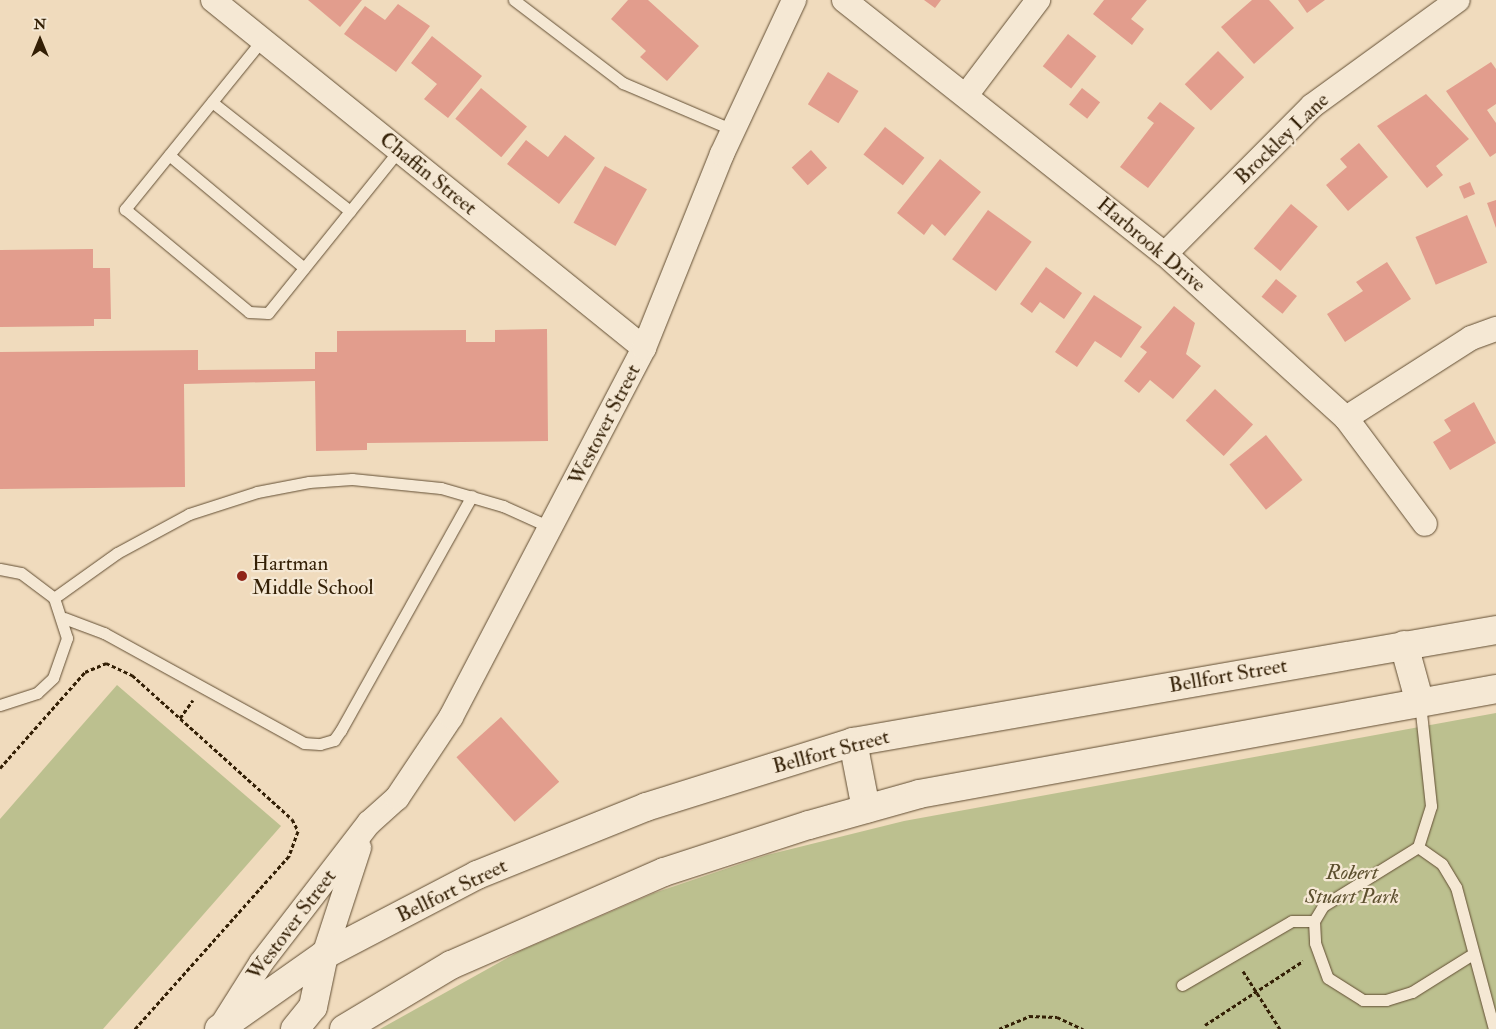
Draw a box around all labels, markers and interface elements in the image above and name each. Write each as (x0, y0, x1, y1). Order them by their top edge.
north arrow (15, 15, 65, 65)
text: N (34, 16, 46, 33)
street label: Brockley Lane (1230, 88, 1334, 190)
street label: Chaffin Street (374, 127, 482, 221)
street label: Harbrook Drive (1091, 192, 1211, 298)
street label: Westover Street (564, 360, 646, 490)
place label: Hartman Middle School (252, 551, 374, 601)
marker: Hartman Middle School (236, 570, 248, 582)
street label: Bellfort Street (1167, 653, 1289, 699)
street label: Bellfort Street (770, 724, 892, 780)
street label: Bellfort Street (393, 853, 511, 929)
park label: Robert Stuart Park (1305, 860, 1399, 910)
street label: Westover Street (242, 864, 342, 986)

